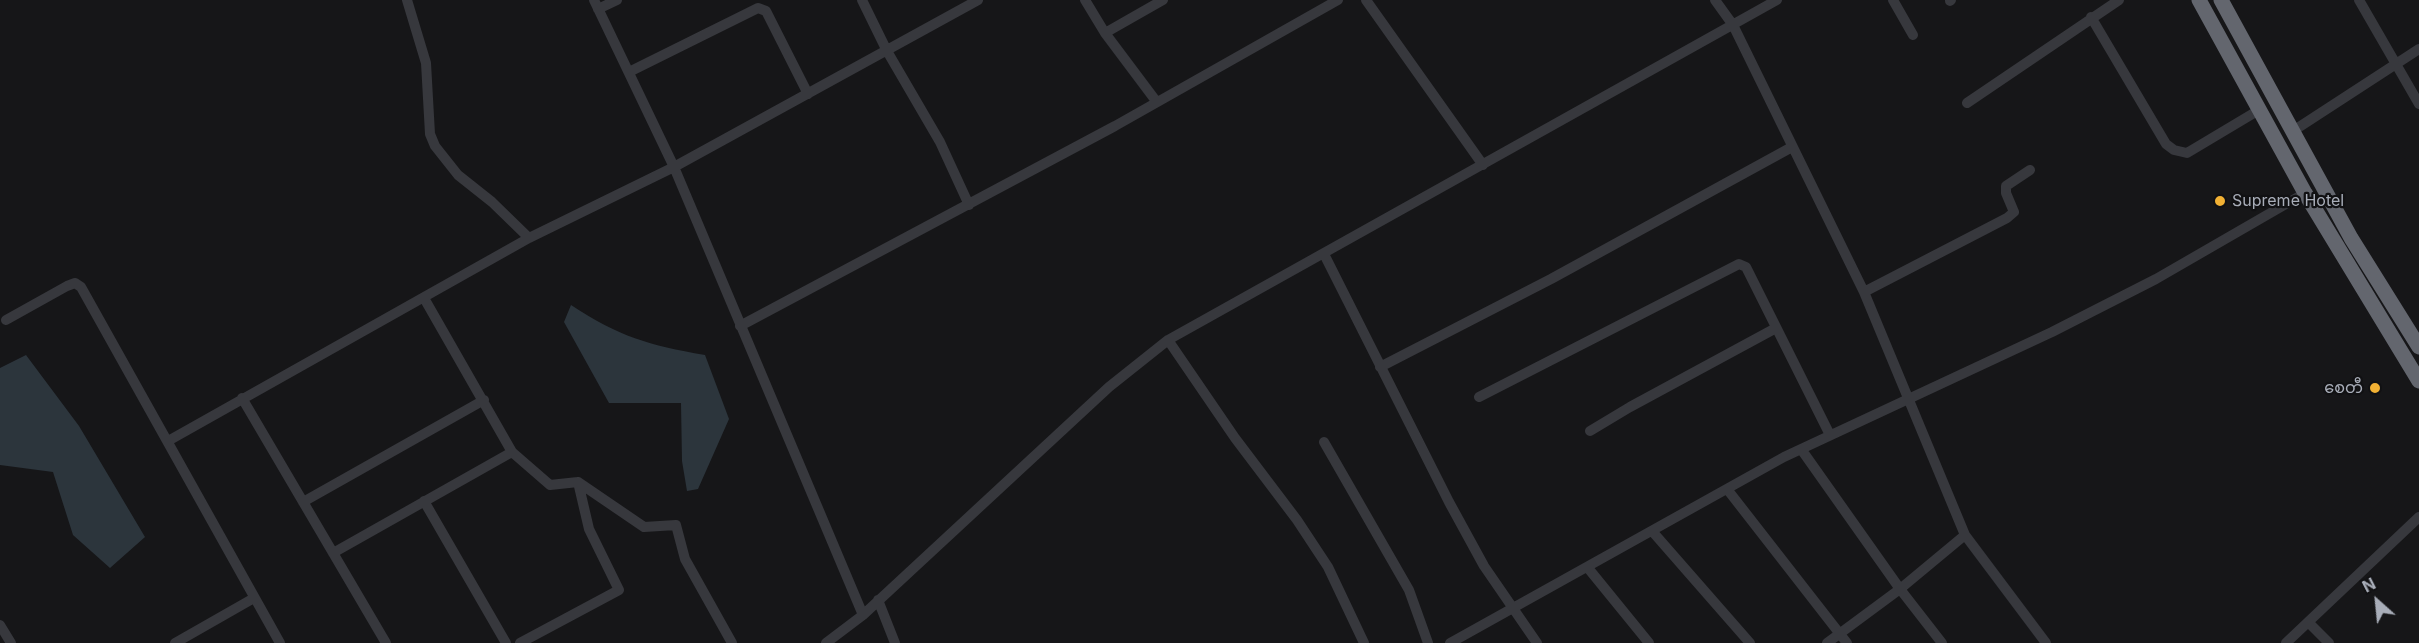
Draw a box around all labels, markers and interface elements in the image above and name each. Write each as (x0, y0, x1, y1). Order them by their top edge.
place label: Supreme Hotel (2232, 191, 2344, 211)
marker: Supreme Hotel (2213, 194, 2227, 208)
place label: စေတီ (2324, 378, 2363, 398)
marker: စေတီ (2368, 381, 2382, 395)
north arrow (2347, 571, 2407, 631)
text: N (2359, 573, 2379, 597)

